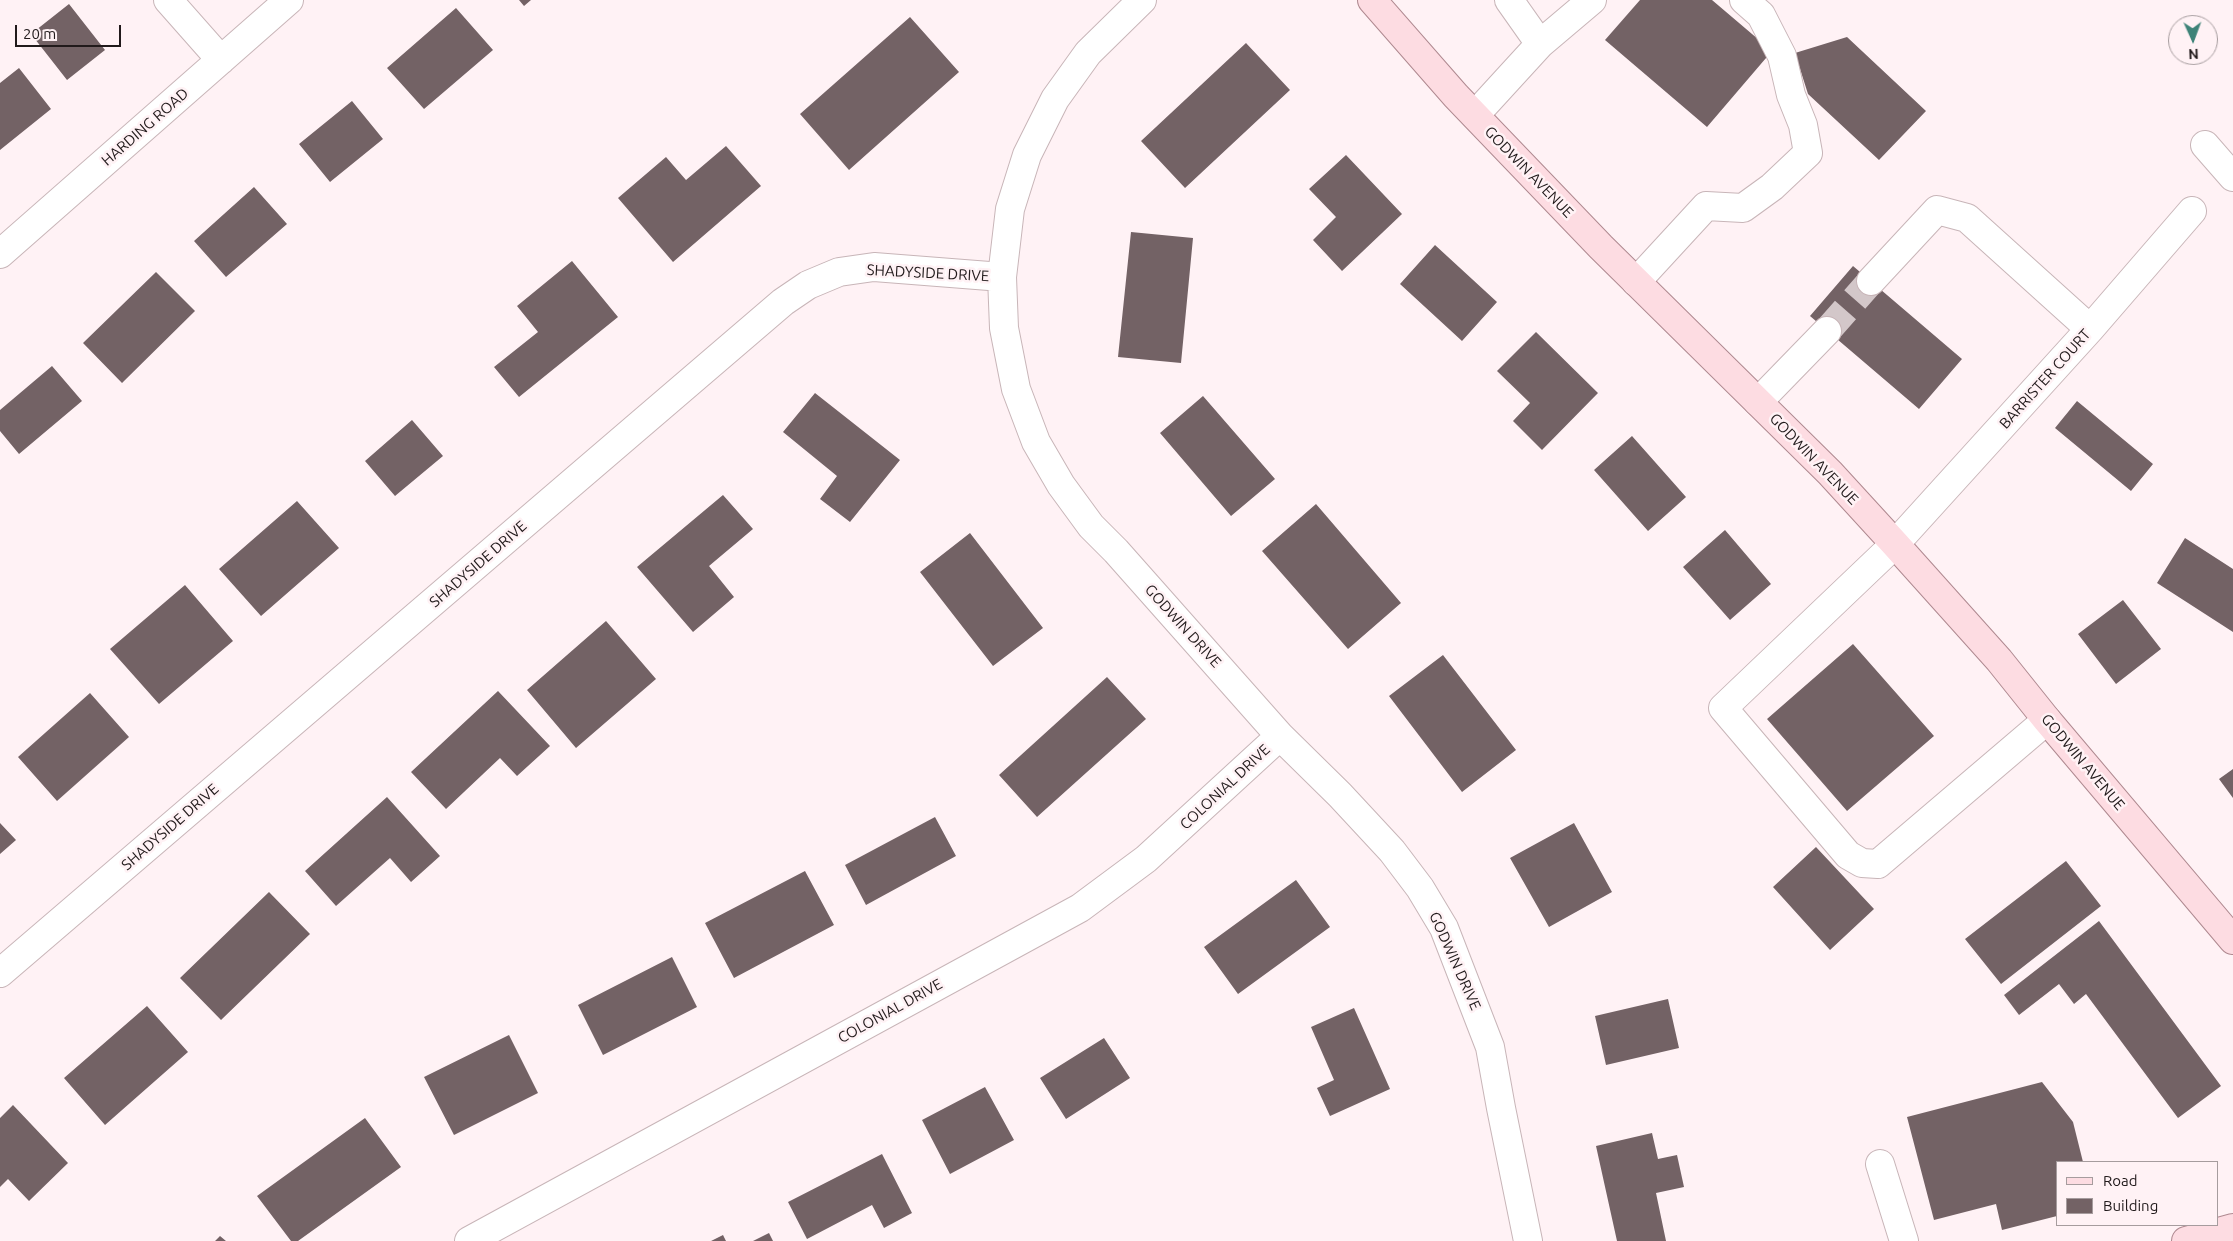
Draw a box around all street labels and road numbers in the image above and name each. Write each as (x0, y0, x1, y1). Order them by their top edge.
street label: HARDING ROAD (98, 84, 192, 170)
street label: GODWIN AVENUE (1481, 123, 1577, 221)
street label: SHADYSIDE DRIVE (866, 261, 990, 285)
street label: BARRISTER COURT (1996, 325, 2094, 433)
street label: GODWIN AVENUE (1766, 410, 1862, 508)
street label: SHADYSIDE DRIVE (426, 517, 530, 611)
street label: GODWIN DRIVE (1141, 581, 1225, 671)
street label: GODWIN AVENUE (2037, 710, 2129, 814)
street label: COLONIAL DRIVE (1176, 741, 1274, 833)
street label: SHADYSIDE DRIVE (118, 780, 222, 874)
street label: GODWIN DRIVE (1425, 909, 1485, 1013)
street label: COLONIAL DRIVE (835, 975, 945, 1047)

